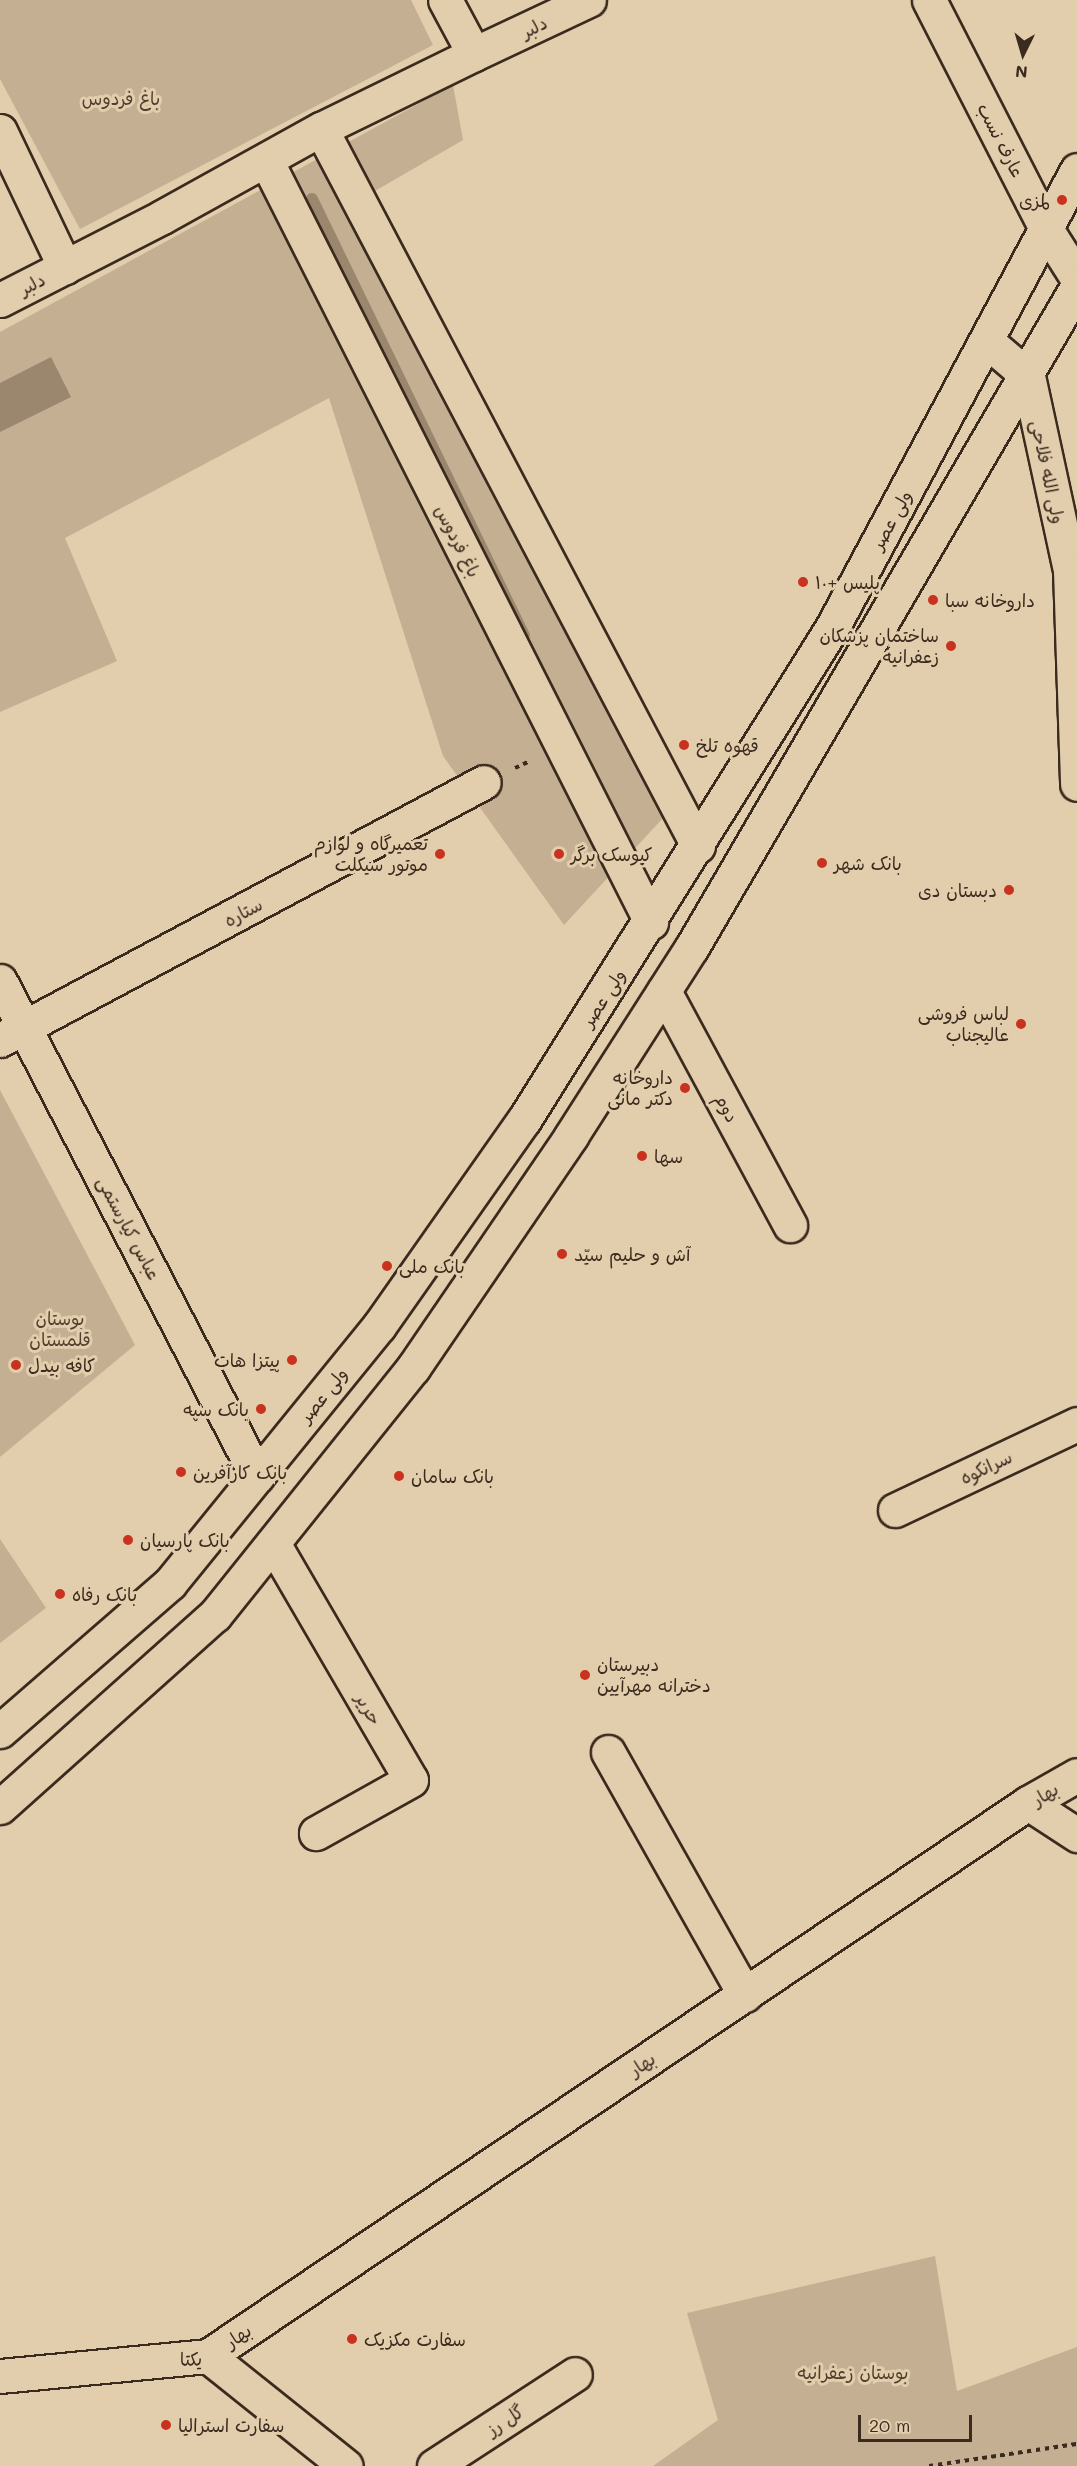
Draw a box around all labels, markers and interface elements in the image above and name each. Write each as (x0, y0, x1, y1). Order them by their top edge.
street label: دلبر (518, 12, 550, 42)
north arrow (993, 24, 1053, 84)
text: N (1014, 61, 1028, 83)
park label: باغ فردوس (82, 87, 160, 109)
street label: عارف نسب (973, 99, 1029, 181)
place label: لمزی (1019, 189, 1050, 211)
marker: لمزی (1055, 193, 1069, 207)
street label: دلبر (15, 268, 49, 300)
street label: ولی‌ الله فلاحی (1026, 418, 1070, 526)
street label: ولی عصر (866, 486, 916, 554)
street label: باغ فردوس (431, 501, 485, 581)
place label: پلیس +۱۰ (815, 571, 880, 593)
marker: پلیس +۱۰ (796, 575, 810, 589)
place label: داروخانه سبا (945, 589, 1035, 611)
marker: داروخانه سبا (926, 593, 940, 607)
place label: ساختمان پزشکان زعفرانیه (819, 625, 939, 668)
marker: ساختمان پزشکان زعفرانیه (944, 639, 958, 653)
place label: قهوه تلخ (696, 734, 759, 756)
marker: قهوه تلخ (677, 738, 691, 752)
place label: تعمیرگاه و لوازم موتور سیکلت (314, 833, 428, 876)
place label: کیوسک برگر (571, 843, 653, 865)
marker: تعمیرگاه و لوازم موتور سیکلت (433, 847, 447, 861)
marker: کیوسک برگر (552, 847, 566, 861)
place label: بانک شهر (834, 852, 902, 874)
marker: بانک شهر (815, 856, 829, 870)
place label: دبستان دی (918, 879, 997, 901)
marker: دبستان دی (1002, 883, 1016, 897)
street label: ستاره (220, 893, 266, 931)
street label: ولی عصر (576, 965, 630, 1031)
place label: لباس فروشی عالیجناب (918, 1003, 1009, 1046)
marker: لباس فروشی عالیجناب (1014, 1017, 1028, 1031)
place label: داروخانه دکتر مانی (608, 1067, 673, 1110)
marker: داروخانه دکتر مانی (678, 1081, 692, 1095)
street label: دوم (711, 1090, 743, 1126)
place label: سها (654, 1145, 683, 1167)
marker: سها (635, 1149, 649, 1163)
street label: عباس کیارستمی (93, 1173, 165, 1283)
place label: آش و حلیم سیّد (574, 1243, 690, 1265)
marker: آش و حلیم سیّد (555, 1247, 569, 1261)
place label: بانک ملی (399, 1255, 465, 1277)
marker: بانک ملی (380, 1259, 394, 1273)
park label: بوستان قلمستان (29, 1308, 91, 1350)
place label: پیتزا هات (214, 1349, 280, 1371)
marker: پیتزا هات (285, 1353, 299, 1367)
place label: کافه بیدل (28, 1354, 95, 1376)
marker: کافه بیدل (9, 1358, 23, 1372)
street label: ولی عصر (294, 1363, 352, 1427)
place label: بانک سپه (183, 1398, 249, 1420)
marker: بانک سپه (254, 1402, 268, 1416)
street label: سرانکوه (957, 1446, 1015, 1488)
place label: بانک کارآفرین (193, 1461, 287, 1483)
marker: بانک کارآفرین (174, 1465, 188, 1479)
place label: بانک سامان (411, 1465, 494, 1487)
marker: بانک سامان (392, 1469, 406, 1483)
place label: بانک پارسیان (140, 1529, 230, 1551)
marker: بانک پارسیان (121, 1533, 135, 1547)
place label: بانک رفاه (72, 1583, 137, 1605)
marker: بانک رفاه (53, 1587, 67, 1601)
place label: دبیرستان دخترانه مهرآیین (597, 1654, 711, 1696)
marker: دبیرستان دخترانه مهرآیین (578, 1668, 592, 1682)
street label: حریر (351, 1689, 387, 1729)
street label: بهار (1028, 1778, 1062, 1810)
street label: بهار (625, 2047, 659, 2081)
street label: بهار (221, 2319, 255, 2353)
place label: سفارت مکزیک (364, 2328, 466, 2350)
marker: سفارت مکزیک (345, 2332, 359, 2346)
street label: یکتا (180, 2348, 202, 2370)
park label: بوستان زعفرانیه (797, 2361, 909, 2383)
street label: گل رز (482, 2400, 528, 2440)
scale bar (861, 2403, 975, 2441)
text: 20 m (869, 2413, 910, 2437)
place label: سفارت استرالیا (178, 2414, 284, 2436)
marker: سفارت استرالیا (159, 2418, 173, 2432)

